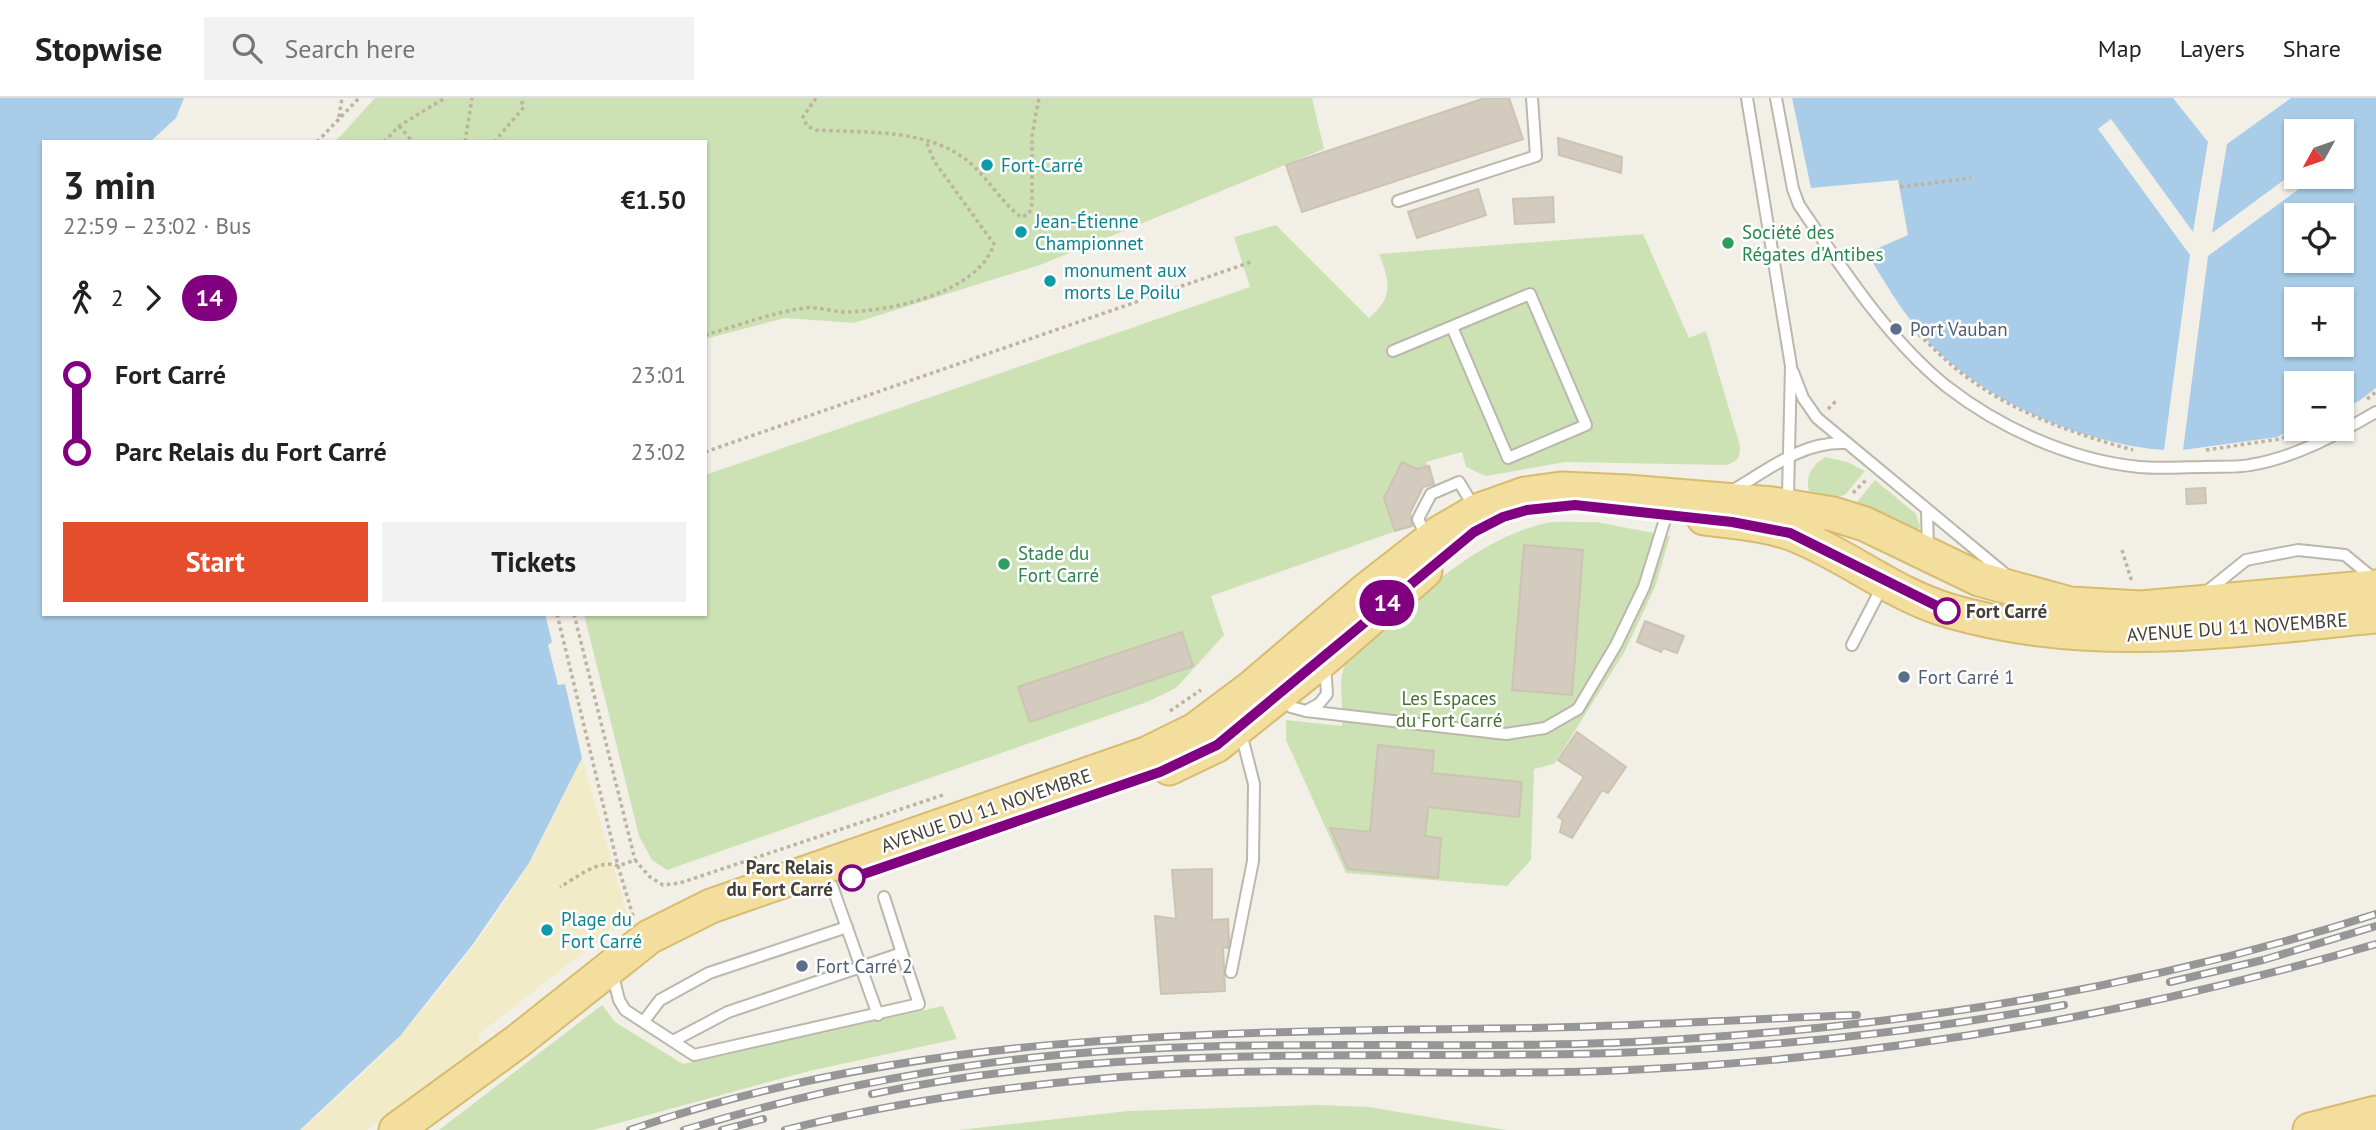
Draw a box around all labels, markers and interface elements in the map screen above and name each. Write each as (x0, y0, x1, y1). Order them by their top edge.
search box (204, 17, 694, 80)
text: Stopwise (35, 27, 162, 70)
icon: search (228, 29, 266, 67)
text: Search here (284, 32, 416, 65)
text: Map (2098, 33, 2142, 64)
text: Layers (2180, 33, 2245, 64)
text: Share (2283, 33, 2341, 64)
north arrow (2284, 119, 2354, 189)
map controls (2284, 119, 2354, 441)
place label: Fort-Carré (1001, 153, 1083, 177)
marker: Fort-Carré (979, 157, 995, 173)
text: 3 min (63, 160, 156, 209)
text: €1.50 (621, 183, 686, 216)
button: locate (2284, 203, 2354, 273)
place label: Jean-Étienne Championnet (1034, 209, 1144, 255)
text: 22:59 – 23:02 · Bus (63, 211, 251, 240)
place label: Société des Régates d'Antibes (1742, 220, 1883, 266)
marker: Jean-Étienne Championnet (1013, 224, 1029, 240)
marker: Société des Régates d'Antibes (1720, 235, 1736, 251)
place label: monument aux morts Le Poilu (1064, 258, 1187, 304)
marker: monument aux morts Le Poilu (1042, 273, 1058, 289)
icon: walk (63, 279, 101, 317)
icon: forward (134, 279, 172, 317)
text: 14 (196, 282, 223, 313)
text: 2 (111, 283, 124, 312)
button: + (2284, 287, 2354, 357)
place label: Port Vauban (1910, 317, 2008, 341)
marker: Port Vauban (1888, 321, 1904, 337)
text: Fort Carré (115, 358, 226, 391)
text: 23:01 (631, 360, 686, 389)
button: − (2284, 371, 2354, 441)
text: Parc Relais du Fort Carré (115, 435, 387, 468)
text: 23:02 (631, 437, 686, 466)
button: Start (63, 522, 368, 602)
button: Tickets (382, 522, 686, 602)
place label: Stade du Fort Carré (1018, 541, 1099, 587)
marker: Stade du Fort Carré (996, 556, 1012, 572)
line badge: 14 (1356, 580, 1418, 626)
text: 14 (1373, 587, 1401, 618)
marker: Fort Carré (1934, 598, 1960, 624)
place label: Fort Carré (1966, 599, 2047, 623)
street label: AVENUE DU 11 NOVEMBRE (2126, 607, 2348, 647)
place label: Fort Carré 1 (1918, 665, 2015, 689)
marker: Fort Carré 1 (1896, 669, 1912, 685)
park label: Les Espaces du Fort Carré (1396, 686, 1502, 732)
street label: AVENUE DU 11 NOVEMBRE (878, 763, 1094, 857)
place label: Parc Relais du Fort Carré (727, 855, 833, 901)
marker: Parc Relais du Fort Carré (839, 865, 865, 891)
place label: Plage du Fort Carré (561, 907, 642, 953)
marker: Plage du Fort Carré (539, 922, 555, 938)
place label: Fort Carré 2 (816, 954, 913, 978)
marker: Fort Carré 2 (794, 958, 810, 974)

